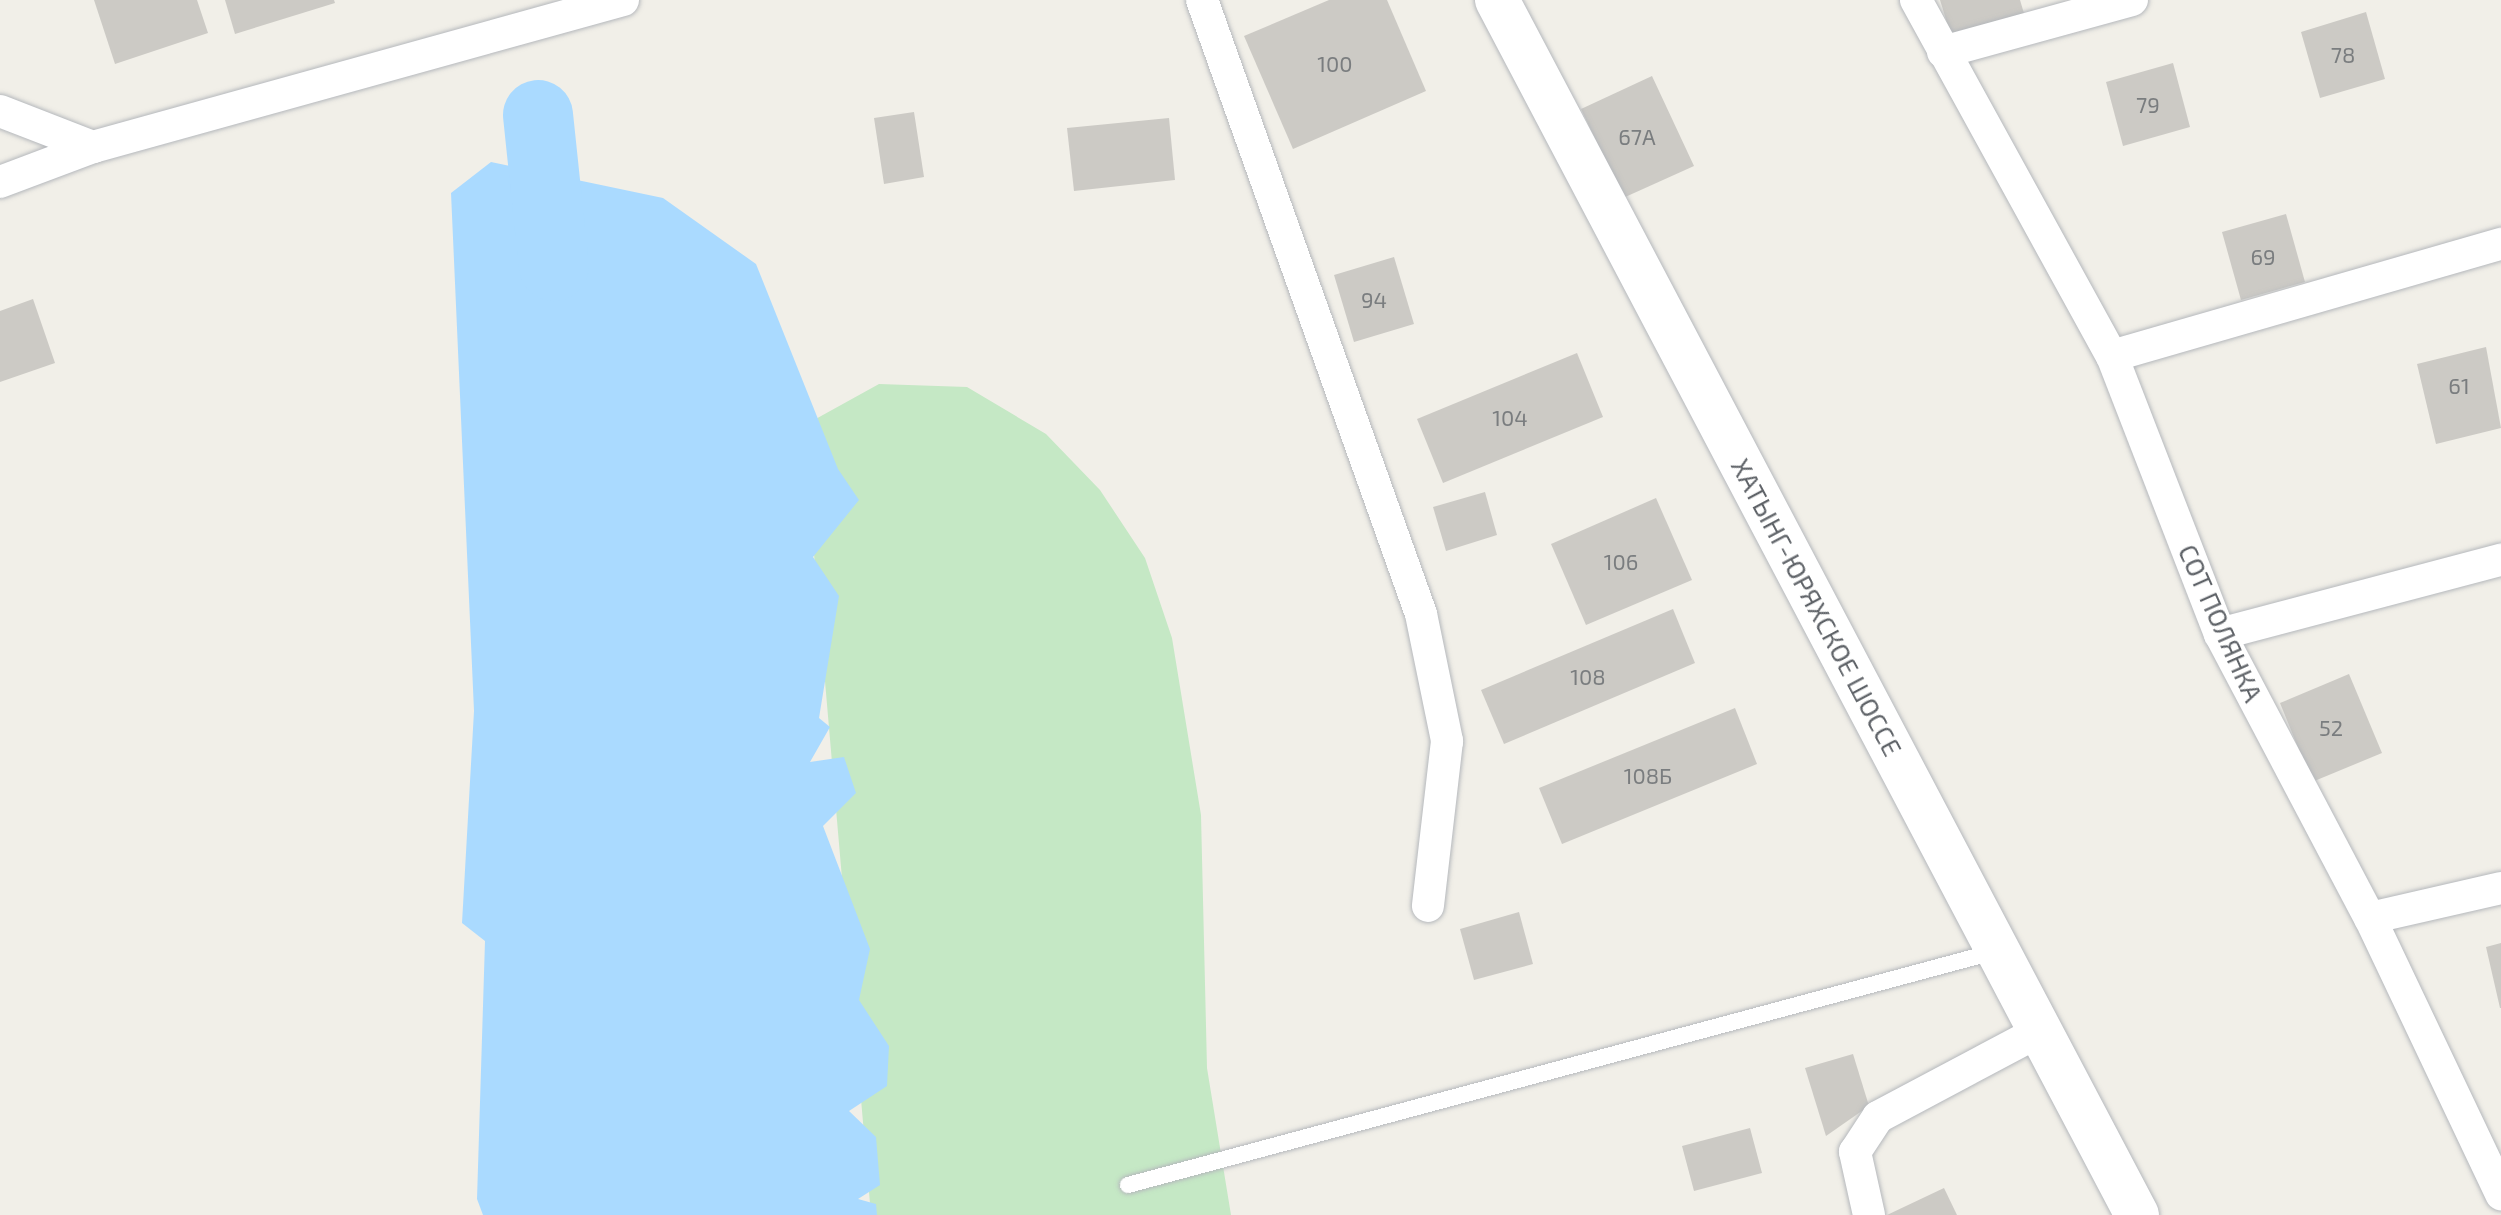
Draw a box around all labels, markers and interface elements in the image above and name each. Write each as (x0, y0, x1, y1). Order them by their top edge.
house number: 78 (2331, 42, 2355, 68)
house number: 100 (1317, 51, 1353, 77)
house number: 79 (2136, 92, 2160, 118)
house number: 67А (1618, 124, 1656, 150)
house number: 69 (2250, 244, 2276, 270)
house number: 94 (1361, 287, 1387, 313)
house number: 61 (2448, 373, 2470, 399)
house number: 104 (1492, 405, 1528, 431)
street label: ХАТЫНГ-ЮРЯХСКОЕ ШОССЕ (1725, 453, 1909, 761)
street label: СОТ ПОЛЯНКА (2172, 539, 2270, 707)
house number: 106 (1604, 549, 1638, 575)
house number: 108 (1570, 664, 1606, 690)
house number: 52 (2319, 715, 2343, 741)
house number: 108Б (1624, 763, 1672, 789)

